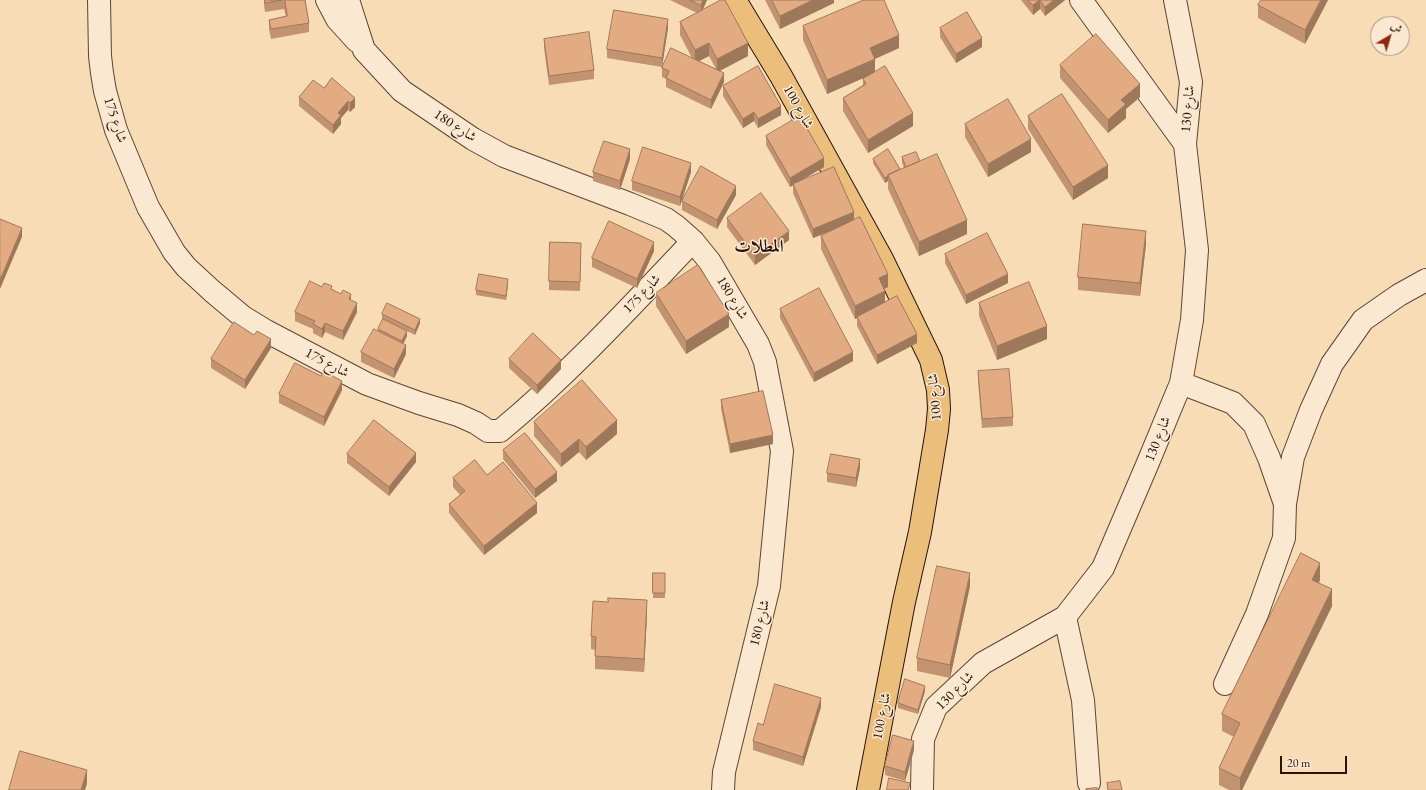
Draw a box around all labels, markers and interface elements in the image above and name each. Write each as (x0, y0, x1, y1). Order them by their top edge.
north arrow (1370, 16, 1410, 56)
text: ش (1388, 18, 1405, 36)
street label: شارع 100 (779, 82, 817, 132)
street label: شارع 130 (1178, 85, 1198, 133)
street label: شارع 175 (100, 95, 130, 145)
street label: شارع 180 (431, 106, 479, 146)
district label: المطلات (734, 236, 784, 258)
street label: شارع 175 (620, 271, 664, 317)
street label: شارع 180 (713, 273, 751, 323)
street label: شارع 175 (302, 344, 352, 382)
street label: شارع 100 (925, 373, 945, 421)
street label: شارع 130 (1141, 414, 1175, 464)
street label: شارع 180 (746, 598, 774, 648)
street label: شارع 130 (932, 668, 978, 714)
street label: شارع 100 (869, 691, 895, 741)
scale bar (1282, 748, 1349, 774)
text: 20 m (1287, 755, 1310, 771)

